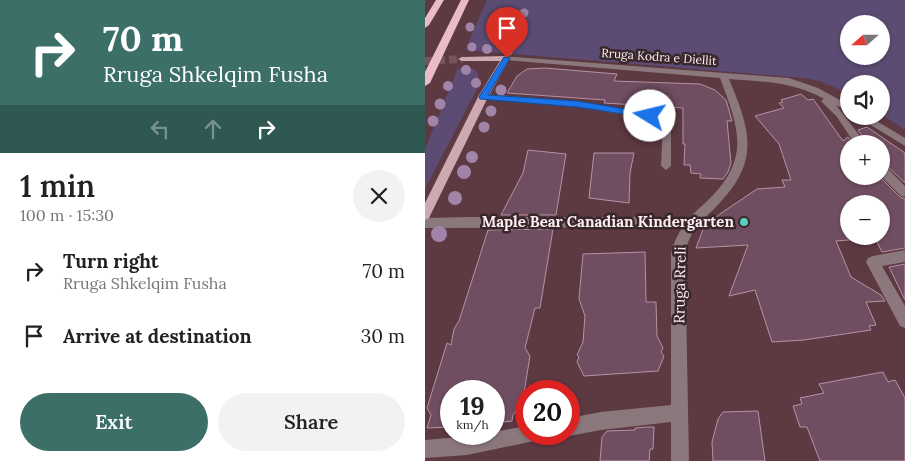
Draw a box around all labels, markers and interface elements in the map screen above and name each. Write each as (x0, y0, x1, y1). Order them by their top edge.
pin (486, 7, 528, 58)
icon: arrive (493, 14, 521, 42)
north arrow (840, 15, 890, 65)
map controls (840, 15, 890, 245)
text: 70 m (103, 16, 183, 61)
icon: right (20, 20, 85, 85)
street label: Rruga Kodra e Diellit (601, 45, 718, 68)
text: Rruga Shkelqim Fusha (103, 60, 328, 88)
button: sound (840, 75, 890, 125)
position arrow (623, 89, 675, 141)
icon: left (146, 115, 174, 143)
icon: ahead (199, 115, 227, 143)
icon: right (252, 115, 280, 143)
button: + (840, 135, 890, 185)
text: 1 min (20, 167, 95, 205)
button: close (353, 170, 405, 222)
button: − (840, 195, 890, 245)
text: 100 m · 15:30 (20, 205, 114, 225)
place label: Maple Bear Canadian Kindergarten (482, 212, 734, 231)
marker: Maple Bear Canadian Kindergarten (738, 216, 750, 228)
street label: Rruga Rreli (669, 246, 690, 324)
text: Turn right (63, 249, 159, 273)
icon: right (20, 257, 48, 285)
text: 70 m (362, 259, 405, 283)
text: Rruga Shkelqim Fusha (63, 273, 227, 293)
icon: arrive (20, 322, 48, 350)
text: Arrive at destination (63, 324, 252, 348)
text: 30 m (361, 324, 405, 348)
speed limit sign: 20 (515, 380, 580, 445)
text: 19 (460, 390, 485, 422)
button: Exit (20, 393, 208, 451)
button: Share (218, 393, 405, 451)
text: km/h (456, 417, 489, 432)

